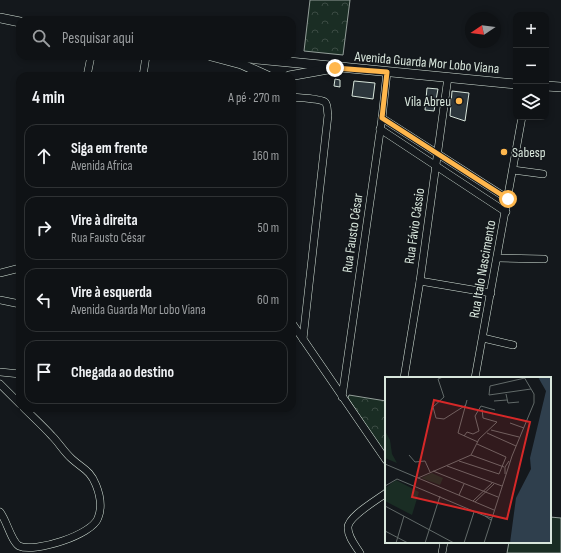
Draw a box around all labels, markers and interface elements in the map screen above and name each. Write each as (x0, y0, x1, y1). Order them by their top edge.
north arrow (465, 12, 501, 48)
map controls (513, 12, 549, 120)
button: + (513, 12, 549, 48)
search box (16, 16, 296, 60)
icon: search (30, 27, 52, 49)
text: Pesquisar aqui (62, 29, 134, 48)
street label: Avenida Guarda Mor Lobo Viana (353, 48, 500, 77)
button: − (513, 48, 549, 84)
route end (326, 59, 344, 77)
button: layers (513, 84, 549, 120)
text: 4 min (32, 88, 65, 108)
text: A pé · 270 m (228, 90, 280, 106)
place label: Vila Abreu (405, 93, 451, 110)
marker: Vila Abreu (454, 96, 464, 106)
text: Siga em frente (71, 139, 148, 158)
place label: Sabesp (512, 144, 546, 161)
icon: ahead (33, 145, 55, 167)
marker: Sabesp (499, 147, 509, 157)
text: 160 m (253, 148, 279, 164)
text: Avenida Africa (71, 158, 133, 174)
street label: Rua Fávio Cássio (401, 187, 428, 265)
route start (499, 190, 517, 208)
street label: Rua Fausto César (339, 192, 366, 274)
text: Vire à direita (71, 211, 138, 230)
icon: right (33, 217, 55, 239)
street label: Rua Italo Nascimento (465, 218, 500, 320)
text: 50 m (258, 220, 279, 236)
text: Rua Fausto César (71, 230, 145, 246)
text: Vire à esquerda (71, 283, 152, 302)
icon: left (33, 289, 55, 311)
text: 60 m (257, 292, 279, 308)
text: Avenida Guarda Mor Lobo Viana (71, 302, 206, 318)
icon: arrive (33, 361, 55, 383)
text: Chegada ao destino (71, 363, 174, 382)
inset map (385, 377, 551, 543)

